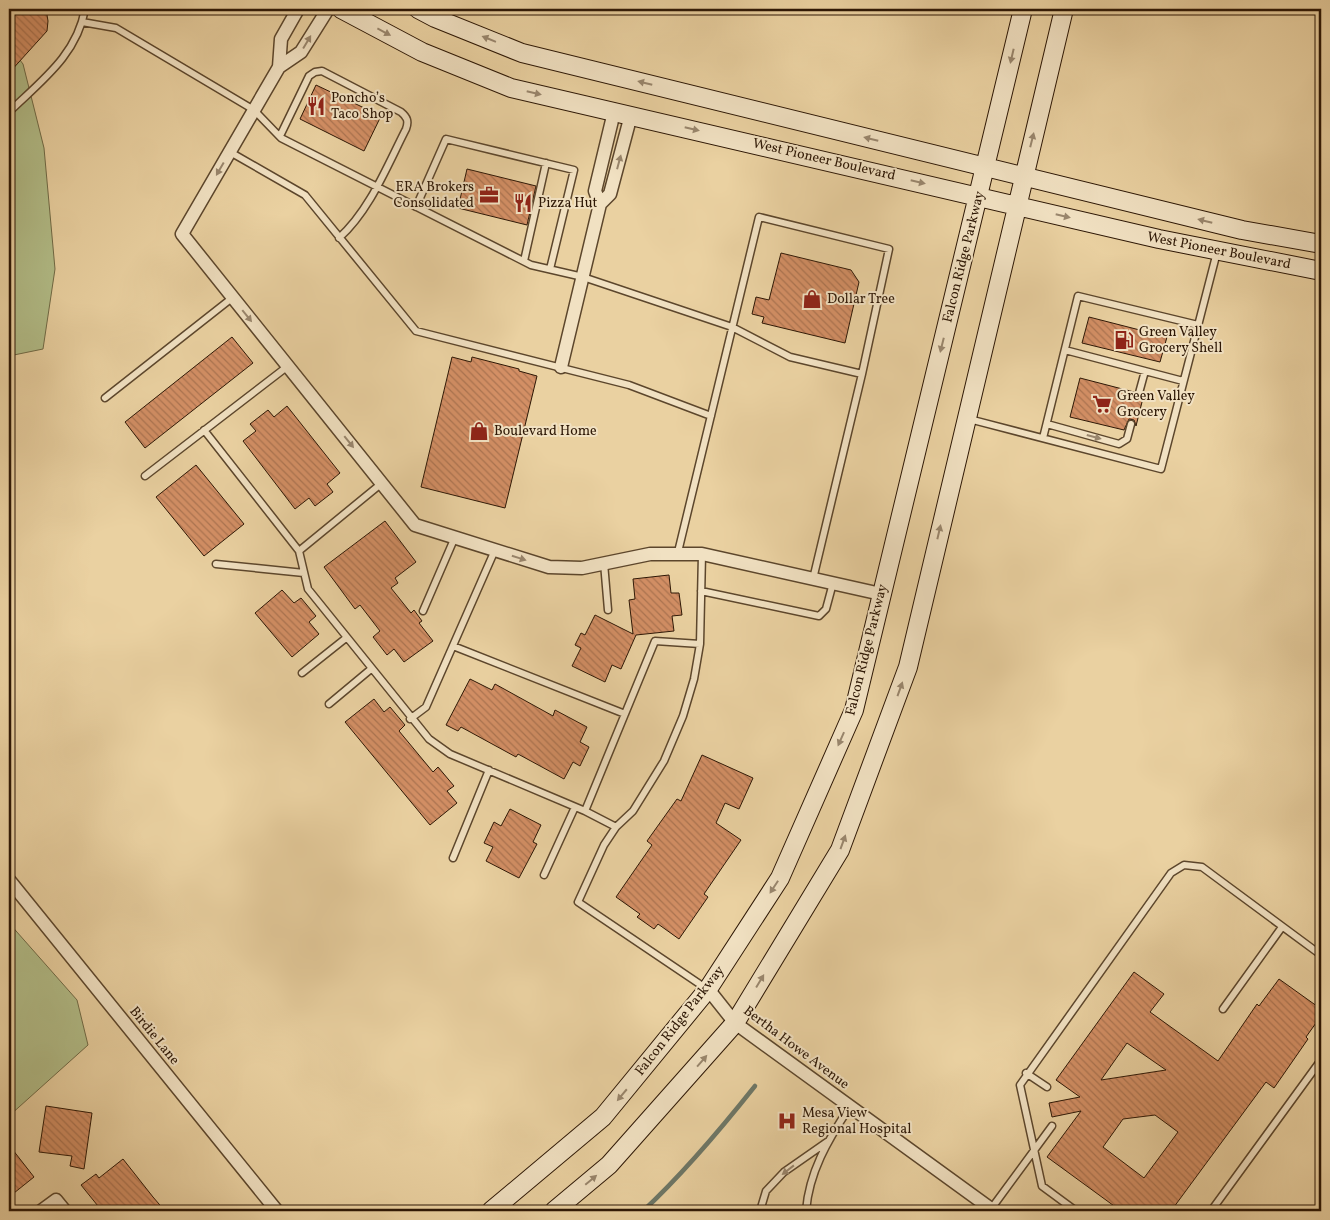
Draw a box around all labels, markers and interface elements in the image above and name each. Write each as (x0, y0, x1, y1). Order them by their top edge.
one-way arrow (377, 27, 390, 36)
one-way arrow (303, 35, 312, 48)
one-way arrow (482, 35, 496, 43)
one-way arrow (1008, 49, 1016, 64)
one-way arrow (637, 79, 652, 87)
place label: Poncho’s Taco Shop (331, 89, 393, 124)
one-way arrow (526, 89, 541, 97)
restaurant icon: Poncho’s Taco Shop (305, 95, 327, 117)
one-way arrow (684, 125, 699, 133)
one-way arrow (1028, 133, 1036, 148)
street label: West Pioneer Boulevard (751, 134, 897, 186)
one-way arrow (863, 135, 878, 143)
one-way arrow (615, 154, 623, 169)
one-way arrow (215, 163, 224, 176)
place label: ERA Brokers Consolidated (393, 178, 474, 213)
one-way arrow (911, 178, 926, 186)
office icon: ERA Brokers Consolidated (478, 184, 500, 206)
street label: Falcon Ridge Parkway (938, 189, 990, 325)
restaurant icon: Pizza Hut (512, 192, 534, 214)
place label: Pizza Hut (538, 194, 598, 213)
one-way arrow (1056, 212, 1071, 220)
one-way arrow (1197, 217, 1212, 225)
street label: West Pioneer Boulevard (1145, 228, 1293, 274)
shop icon: Dollar Tree (801, 288, 823, 310)
place label: Dollar Tree (827, 290, 895, 309)
one-way arrow (242, 309, 253, 322)
place label: Green Valley Grocery Shell (1139, 323, 1222, 358)
fuel station icon: Green Valley Grocery Shell (1113, 329, 1135, 351)
one-way arrow (938, 338, 946, 353)
place label: Green Valley Grocery (1117, 387, 1195, 422)
supermarket icon: Green Valley Grocery (1091, 393, 1113, 415)
shop icon: Boulevard Home (468, 420, 490, 442)
place label: Boulevard Home (494, 422, 597, 441)
one-way arrow (1086, 433, 1101, 441)
one-way arrow (343, 436, 354, 449)
one-way arrow (935, 524, 943, 539)
one-way arrow (512, 555, 527, 562)
street label: Falcon Ridge Parkway (841, 582, 893, 718)
one-way arrow (896, 681, 904, 696)
one-way arrow (836, 732, 844, 746)
one-way arrow (839, 834, 847, 849)
one-way arrow (769, 881, 779, 894)
street label: Falcon Ridge Parkway (631, 962, 729, 1080)
one-way arrow (756, 975, 765, 988)
street label: Bertha Howe Avenue (739, 1002, 853, 1094)
street label: Birdie Lane (125, 1003, 184, 1070)
one-way arrow (696, 1054, 707, 1067)
one-way arrow (616, 1088, 627, 1101)
place label: Mesa View Regional Hospital (802, 1104, 911, 1139)
hospital icon: Mesa View Regional Hospital (776, 1110, 798, 1132)
one-way arrow (782, 1164, 795, 1175)
one-way arrow (585, 1174, 597, 1186)

